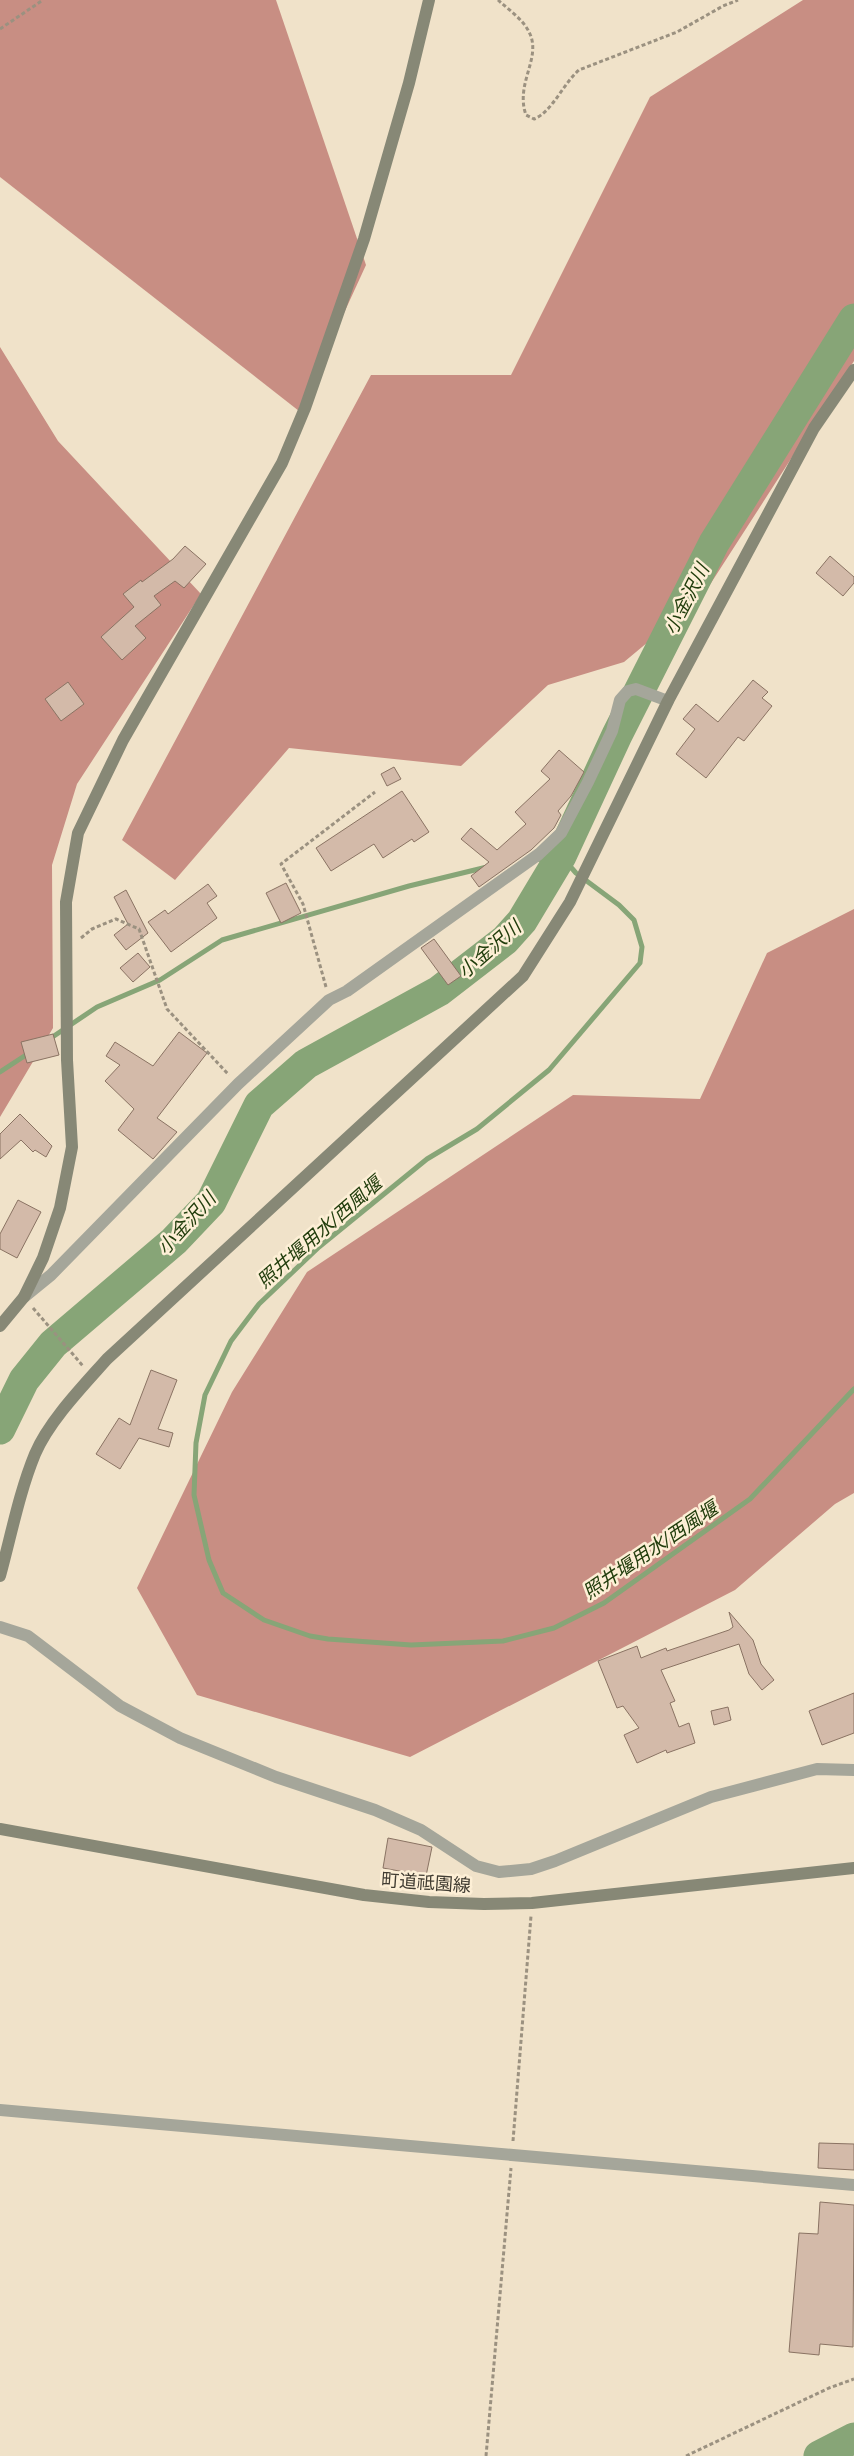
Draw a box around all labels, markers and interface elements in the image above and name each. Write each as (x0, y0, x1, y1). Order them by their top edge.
water label: 小金沢川 (658, 558, 715, 638)
water label: 小金沢川 (452, 914, 527, 983)
water label: 照井堰用水/西風堰 (252, 1169, 389, 1293)
water label: 小金沢川 (152, 1185, 222, 1259)
water label: 照井堰用水/西風堰 (578, 1494, 724, 1604)
street label: 町道祗園線 (380, 1868, 472, 1897)

